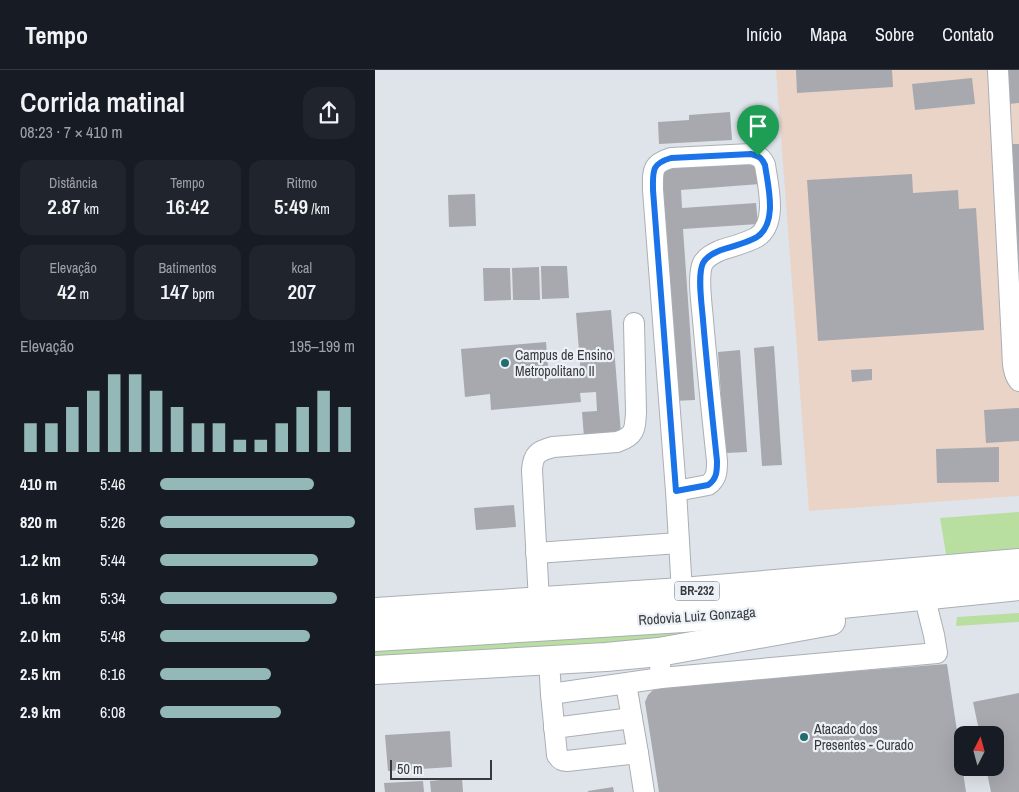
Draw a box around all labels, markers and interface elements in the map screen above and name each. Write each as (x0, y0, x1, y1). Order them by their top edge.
text: Tempo (25, 19, 88, 51)
text: Início (746, 22, 782, 47)
text: Mapa (810, 22, 847, 47)
text: Sobre (875, 22, 914, 47)
text: Contato (942, 22, 994, 47)
text: Corrida matinal (20, 83, 185, 121)
button: share (303, 87, 355, 139)
pin (737, 105, 779, 156)
icon: arrive (744, 112, 772, 140)
text: 08:23 · 7 × 410 m (20, 121, 123, 143)
text: Distância (49, 174, 97, 192)
text: Tempo (170, 174, 205, 192)
text: Ritmo (287, 174, 317, 192)
text: 2.87 (47, 192, 81, 221)
text: 16:42 (166, 192, 209, 221)
text: 5:49 (274, 192, 308, 221)
text: km (81, 200, 99, 218)
text: /km (308, 200, 330, 218)
text: Elevação (50, 259, 97, 277)
text: Batimentos (158, 259, 217, 277)
text: kcal (292, 259, 312, 277)
text: 42 (57, 277, 76, 306)
text: 147 (160, 277, 189, 306)
text: 207 (287, 277, 316, 306)
text: m (76, 285, 89, 303)
text: bpm (189, 285, 215, 303)
text: Elevação (20, 335, 74, 357)
text: 195–199 m (289, 335, 355, 357)
place label: Campus de Ensino Metropolitano II (515, 346, 613, 380)
marker: Campus de Ensino Metropolitano II (499, 357, 511, 369)
text: 410 m (20, 473, 57, 495)
text: 5:46 (100, 473, 126, 495)
text: 820 m (20, 511, 57, 533)
text: 5:26 (100, 511, 126, 533)
text: 1.2 km (20, 549, 61, 571)
text: 5:44 (100, 549, 126, 571)
road number: BR-232 (675, 582, 719, 600)
text: 1.6 km (20, 587, 61, 609)
text: 5:34 (100, 587, 126, 609)
street label: Rodovia Luiz Gonzaga (638, 603, 757, 629)
text: 2.0 km (20, 625, 61, 647)
text: 5:48 (100, 625, 126, 647)
text: 2.5 km (20, 663, 61, 685)
text: 6:16 (100, 663, 126, 685)
text: 2.9 km (20, 701, 61, 723)
text: 6:08 (100, 701, 126, 723)
place label: Atacado dos Presentes - Curado (813, 720, 914, 754)
north arrow (954, 726, 1004, 776)
map controls (954, 726, 1004, 776)
marker: Atacado dos Presentes - Curado (798, 731, 810, 743)
scale bar (390, 757, 493, 780)
text: 50 m (397, 760, 423, 778)

